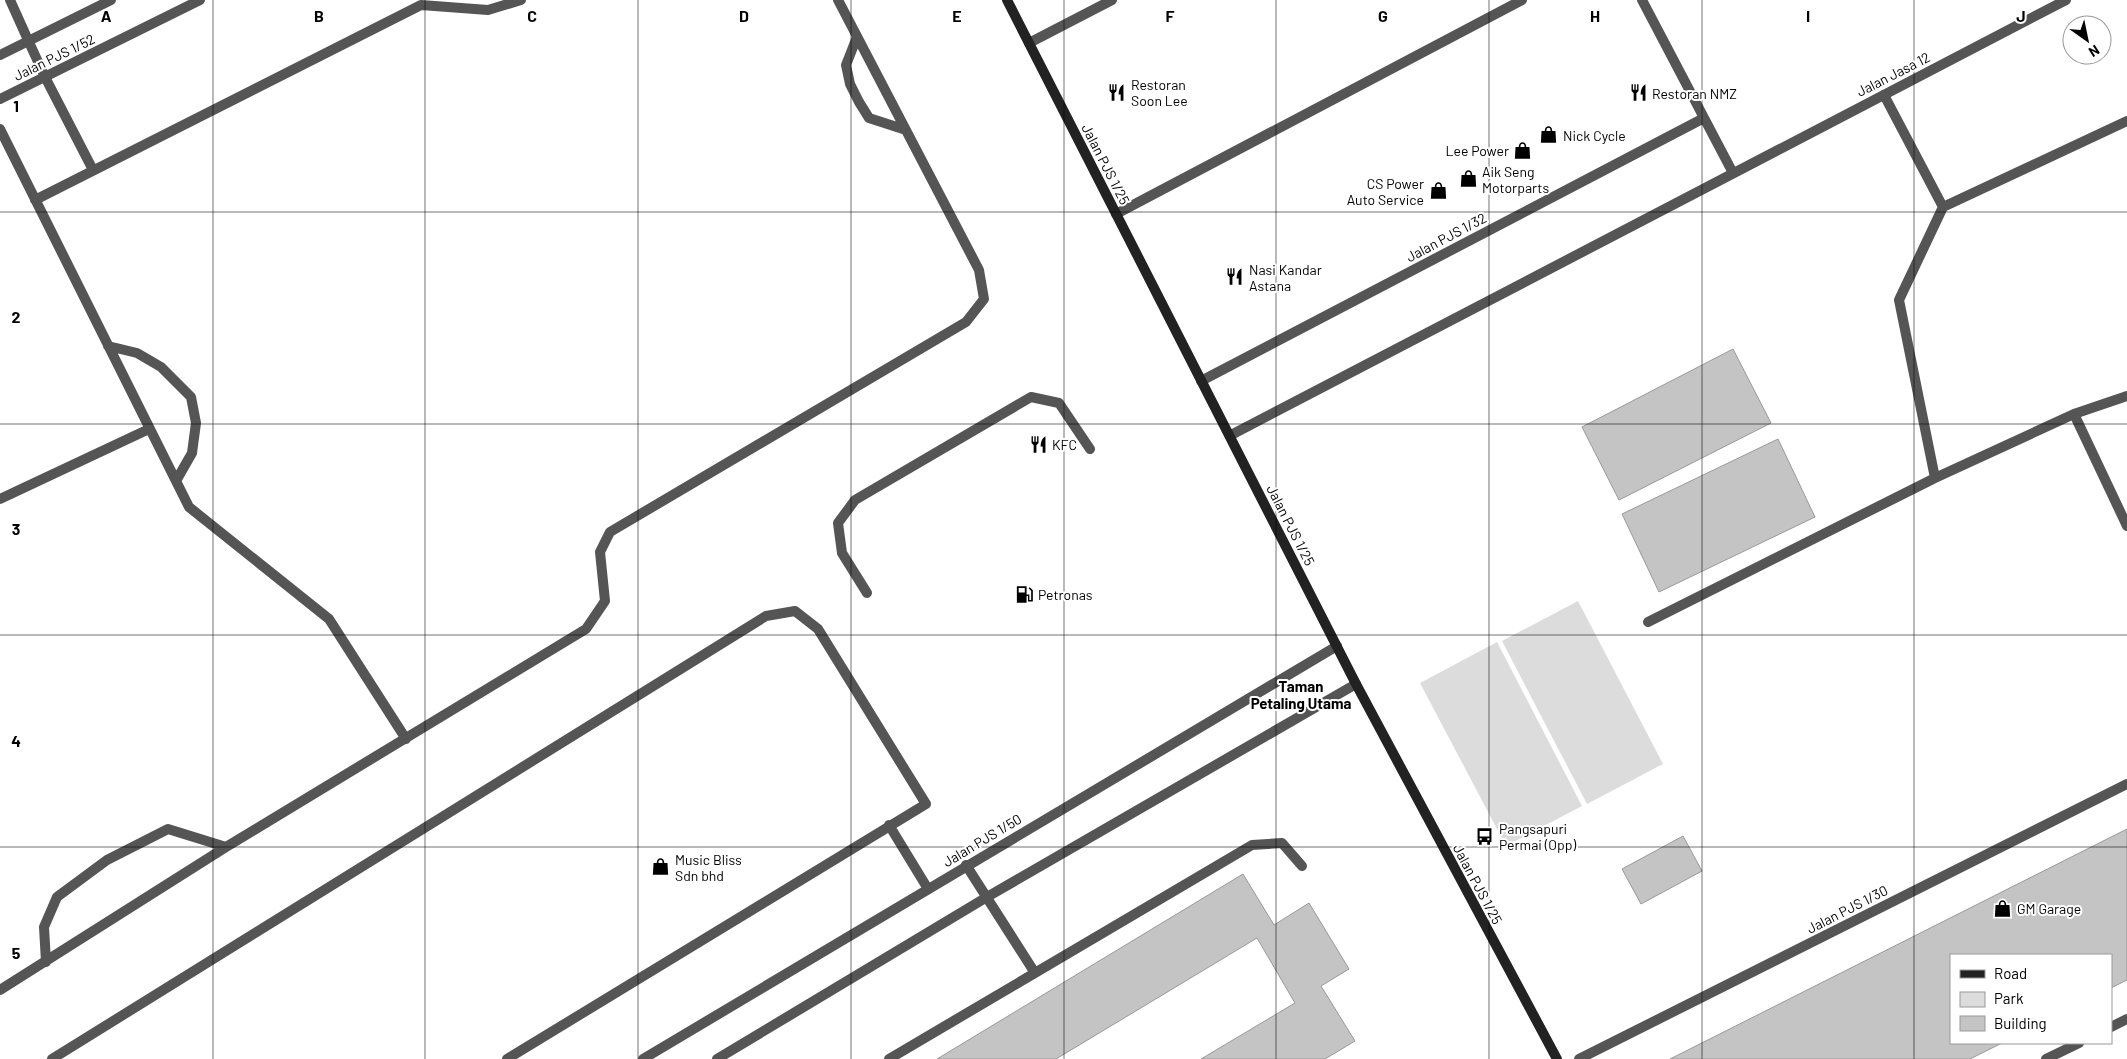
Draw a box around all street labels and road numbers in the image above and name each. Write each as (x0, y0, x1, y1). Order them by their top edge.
street label: Jalan PJS 1/52 (11, 30, 97, 84)
street label: Jalan Jasa 12 (1853, 48, 1933, 100)
street label: Jalan PJS 1/25 (1078, 121, 1134, 207)
street label: Jalan PJS 1/32 (1403, 209, 1489, 265)
street label: Jalan PJS 1/25 (1263, 482, 1319, 568)
street label: Jalan PJS 1/50 (940, 810, 1024, 870)
street label: Jalan PJS 1/25 (1450, 841, 1506, 927)
street label: Jalan PJS 1/30 (1804, 881, 1890, 937)

